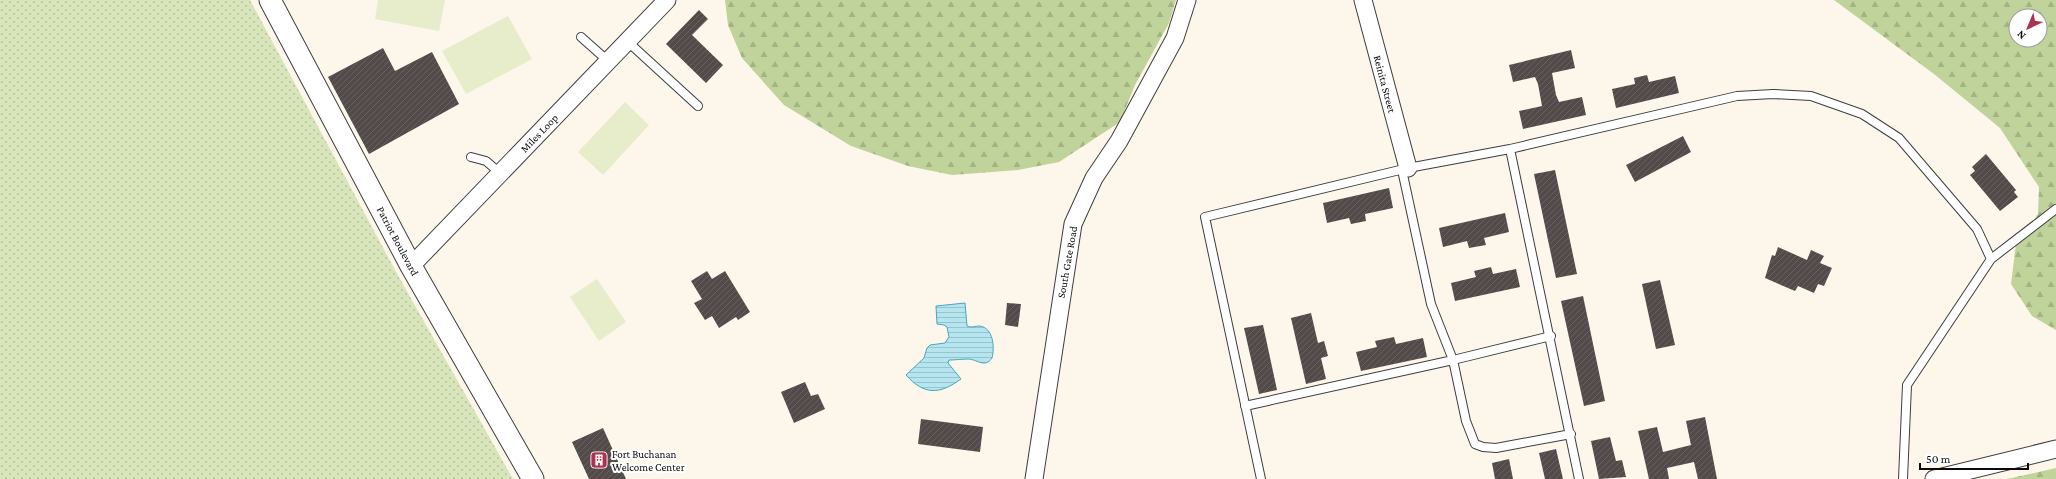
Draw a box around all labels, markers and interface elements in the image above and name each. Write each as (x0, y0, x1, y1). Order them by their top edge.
north arrow (2008, 8, 2048, 48)
text: N (2014, 28, 2028, 42)
street label: Reinita Street (1372, 54, 1399, 114)
street label: Miles Loop (518, 111, 561, 155)
street label: Patriot Boulevard (375, 204, 421, 278)
street label: South Gate Road (1055, 225, 1079, 299)
scale bar (1920, 445, 2028, 471)
place label: Fort Buchanan Welcome Center (612, 448, 685, 473)
building icon: Fort Buchanan Welcome Center (589, 450, 609, 470)
text: 50 m (1926, 452, 1951, 466)

